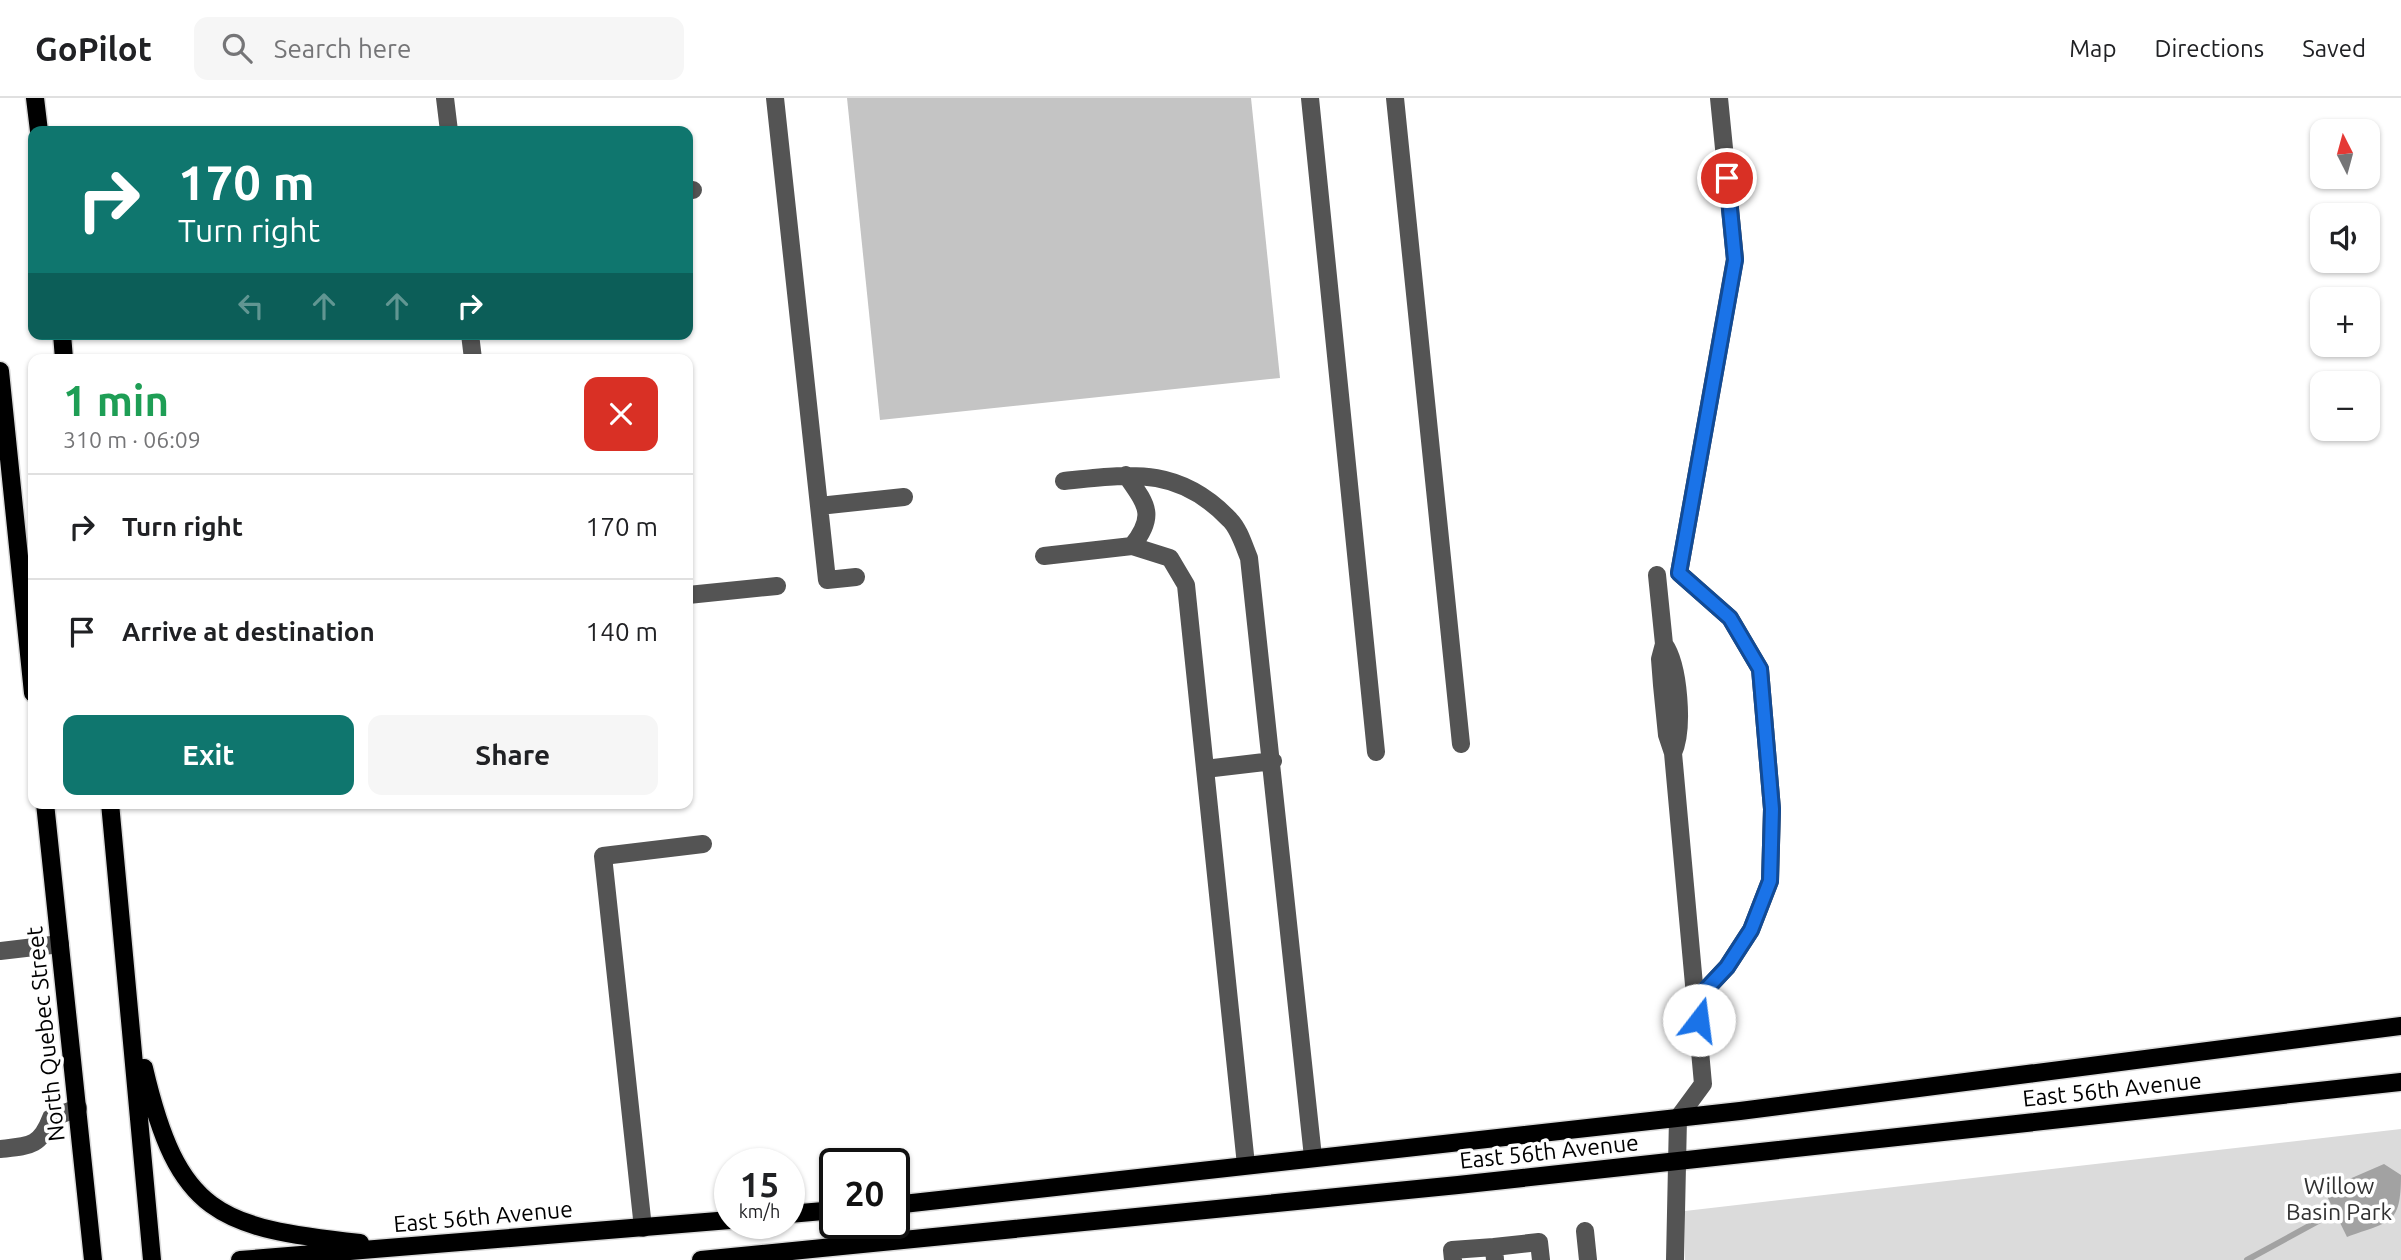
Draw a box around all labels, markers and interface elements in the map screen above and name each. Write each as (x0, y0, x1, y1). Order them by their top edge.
search box (194, 17, 684, 80)
icon: search (218, 29, 256, 67)
text: GoPilot (35, 30, 152, 67)
text: Search here (274, 34, 411, 63)
text: Map (2069, 35, 2116, 62)
text: Directions (2154, 35, 2264, 62)
text: Saved (2302, 35, 2366, 62)
north arrow (2310, 119, 2380, 189)
map controls (2310, 119, 2380, 441)
pin (1697, 148, 1757, 208)
icon: right (63, 154, 154, 245)
text: 170 m (178, 154, 315, 209)
icon: arrive (1708, 159, 1746, 197)
button: sound (2310, 203, 2380, 273)
text: Turn right (178, 212, 320, 248)
icon: left (232, 287, 270, 325)
icon: ahead (305, 287, 343, 325)
icon: ahead (378, 287, 416, 325)
icon: right (451, 287, 489, 325)
button: + (2310, 287, 2380, 357)
button: − (2310, 371, 2380, 441)
text: 1 min (63, 377, 169, 424)
button: close (584, 377, 658, 451)
text: 310 m · 06:09 (63, 427, 201, 452)
icon: right (63, 508, 101, 546)
text: Turn right (122, 512, 243, 541)
text: 170 m (586, 512, 658, 541)
icon: arrive (63, 613, 101, 651)
text: Arrive at destination (122, 617, 375, 646)
text: 140 m (586, 617, 658, 646)
button: Exit (63, 715, 354, 795)
button: Share (368, 715, 658, 795)
street label: North Quebec Street (21, 925, 69, 1143)
position arrow (1662, 983, 1736, 1057)
street label: East 56th Avenue (2021, 1067, 2203, 1111)
street label: East 56th Avenue (1458, 1129, 1640, 1173)
speed limit sign: 20 (819, 1148, 910, 1239)
text: 15 (740, 1164, 779, 1204)
park label: Willow Basin Park (2286, 1173, 2392, 1224)
street label: East 56th Avenue (392, 1196, 574, 1236)
text: km/h (739, 1201, 780, 1221)

